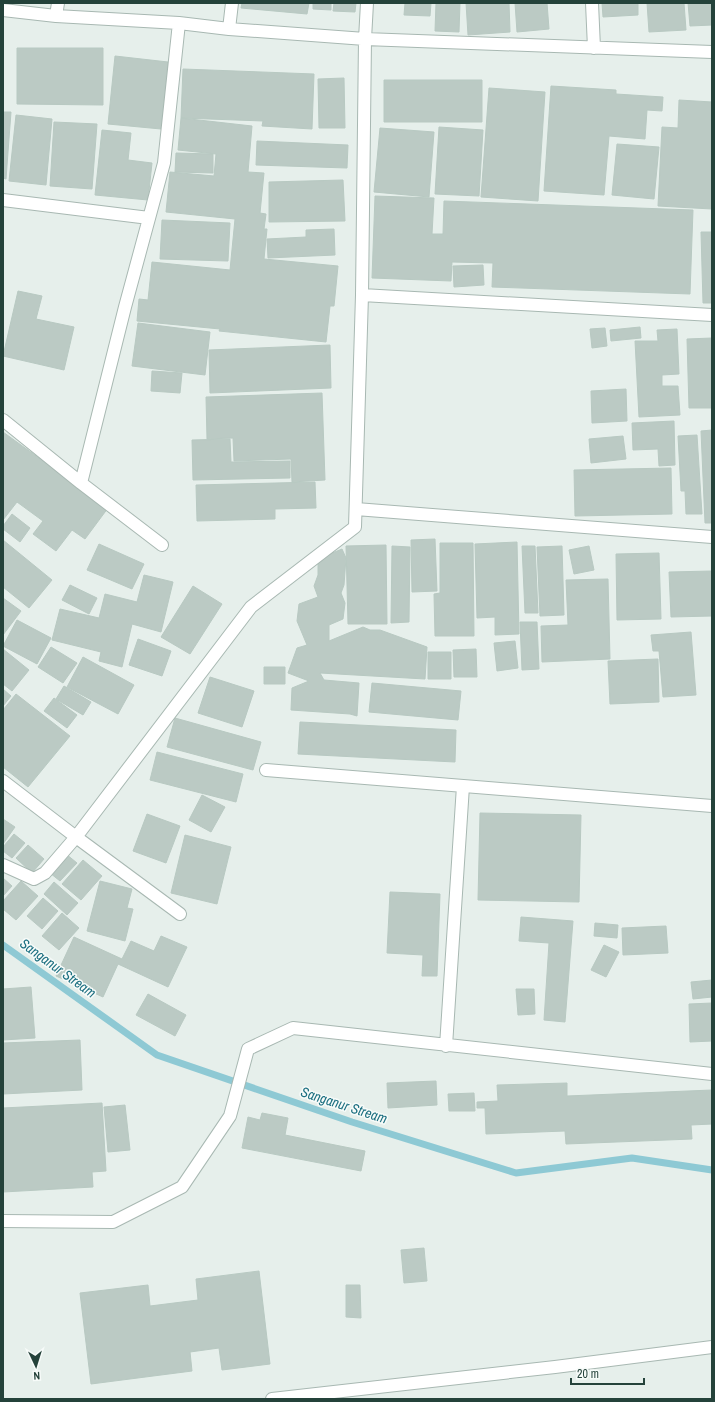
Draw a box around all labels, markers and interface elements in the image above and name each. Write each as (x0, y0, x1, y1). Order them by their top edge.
water label: Sanganur Stream (16, 934, 100, 1002)
water label: Sanganur Stream (298, 1083, 390, 1127)
north arrow (16, 1346, 56, 1386)
scale bar (571, 1360, 644, 1386)
text: 20 m (577, 1366, 599, 1382)
text: N (33, 1369, 40, 1383)

